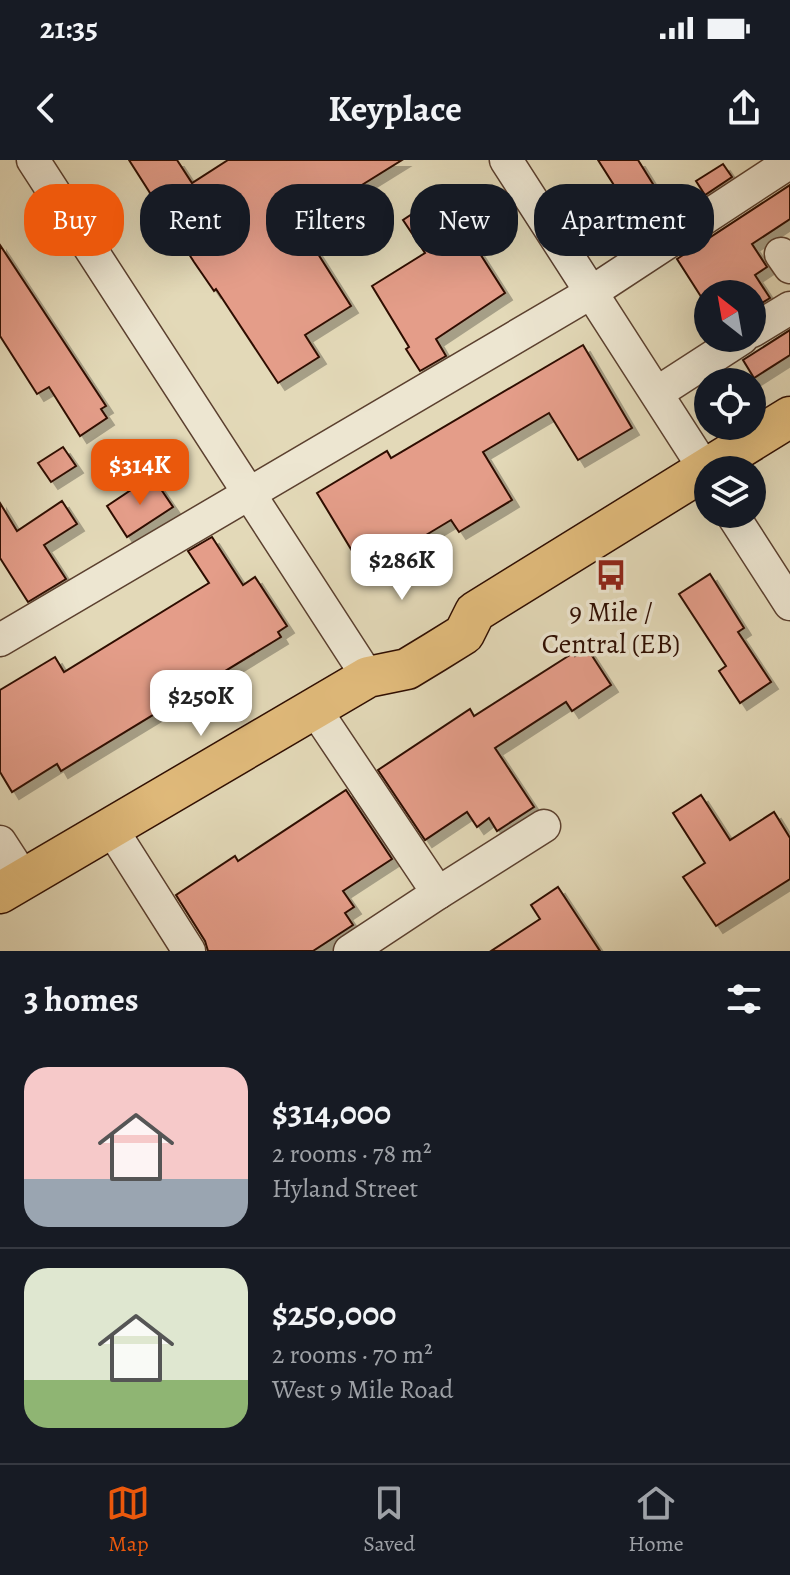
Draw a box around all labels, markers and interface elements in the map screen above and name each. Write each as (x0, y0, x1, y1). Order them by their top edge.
text: 21:35 (40, 8, 98, 48)
text: Keyplace (328, 84, 462, 133)
icon: back (24, 86, 68, 130)
icon: share (722, 86, 766, 130)
chip: Buy (24, 184, 124, 256)
chip: Rent (140, 184, 250, 256)
chip: Filters (266, 184, 394, 256)
chip: New (410, 184, 518, 256)
chip: Apartment (534, 184, 714, 256)
north arrow (694, 280, 766, 352)
map controls (694, 280, 766, 528)
button: locate (694, 368, 766, 440)
pin: $314K (84, 439, 196, 507)
text: $314K (109, 447, 171, 482)
button: layers (694, 456, 766, 528)
pin: $286K (346, 534, 458, 602)
text: $286K (369, 542, 435, 577)
bus stop icon: 9 Mile / Central (EB) (594, 558, 628, 592)
place label: 9 Mile / Central (EB) (542, 593, 680, 663)
pin: $250K (145, 670, 257, 738)
text: $250K (168, 678, 234, 713)
text: 3 homes (24, 976, 139, 1023)
icon: filters (722, 977, 766, 1021)
text: $314,000 (272, 1089, 391, 1136)
icon: home (88, 1099, 184, 1195)
text: 2 rooms · 78 m² (272, 1136, 431, 1171)
text: Hyland Street (272, 1171, 418, 1206)
text: $250,000 (272, 1290, 396, 1337)
icon: home (88, 1300, 184, 1396)
text: 2 rooms · 70 m² (272, 1337, 433, 1372)
text: West 9 Mile Road (272, 1372, 453, 1407)
tab: Map (106, 1481, 150, 1559)
tab: Saved (363, 1481, 415, 1559)
tab: Home (628, 1481, 684, 1559)

